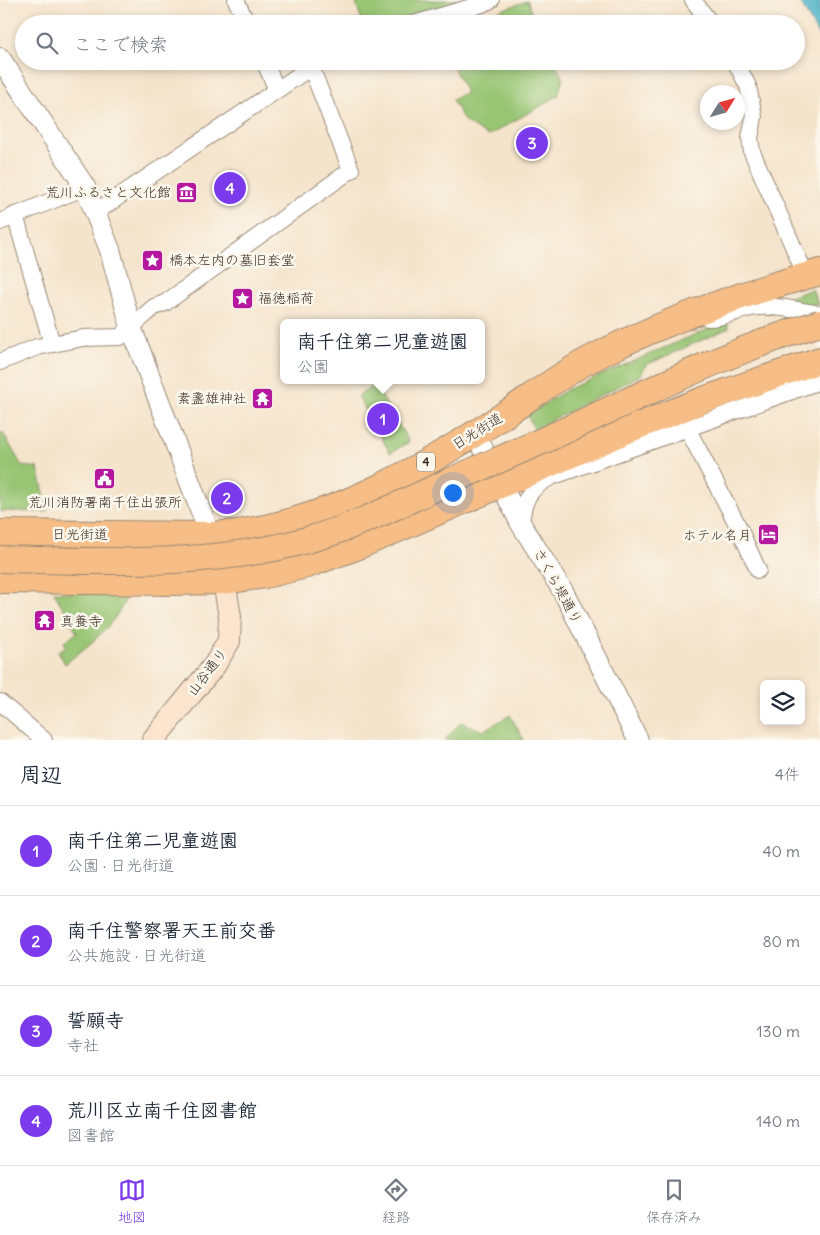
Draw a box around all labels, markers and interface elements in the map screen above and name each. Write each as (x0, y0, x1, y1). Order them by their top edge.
search box (15, 15, 805, 70)
icon: search (33, 29, 61, 57)
text: ここで検索 (73, 32, 168, 56)
north arrow (700, 85, 745, 130)
pin: 3 (516, 124, 548, 162)
pin: 4 (214, 169, 246, 207)
museum icon: 荒川ふるさと文化館 (175, 180, 199, 204)
place label: 荒川ふるさと文化館 (46, 183, 171, 201)
place icon: 橋本左内の墓旧套堂 (141, 248, 165, 272)
place label: 橋本左内の墓旧套堂 (169, 251, 295, 269)
place icon: 福徳稲荷 (230, 286, 254, 310)
place label: 福徳稲荷 (258, 289, 314, 307)
popup (280, 319, 485, 384)
text: 南千住第二児童遊園 (297, 329, 468, 353)
text: 公園 (297, 356, 329, 376)
temple icon: 素盞雄神社 (251, 386, 275, 410)
place label: 素盞雄神社 (177, 389, 247, 407)
pin: 1 (367, 400, 399, 438)
street label: 日光街道 (448, 409, 506, 453)
road number: 4 (417, 452, 435, 472)
public building icon: 荒川消防署南千住出張所 (93, 467, 117, 491)
pin: 2 (211, 479, 243, 517)
your location (440, 480, 466, 506)
place label: 荒川消防署南千住出張所 (28, 493, 182, 511)
hotel icon: ホテル名月 (756, 523, 780, 547)
street label: 日光街道 (52, 525, 108, 543)
place label: ホテル名月 (683, 526, 752, 544)
street label: さくら堤通り (530, 545, 586, 627)
temple icon: 真養寺 (32, 609, 56, 633)
place label: 真養寺 (60, 612, 102, 630)
street label: 山谷通り (183, 644, 231, 700)
map controls (760, 680, 805, 725)
button: layers (760, 680, 805, 725)
text: 周辺 (20, 761, 62, 788)
text: 4件 (775, 764, 800, 784)
text: 南千住第二児童遊園 (67, 828, 238, 852)
text: 1 (33, 841, 39, 861)
text: 40 m (762, 841, 800, 861)
text: 公園 · 日光街道 (67, 855, 174, 875)
text: 南千住警察署天王前交番 (67, 918, 276, 942)
text: 2 (32, 931, 40, 951)
text: 80 m (762, 931, 800, 951)
text: 公共施設 · 日光街道 (67, 945, 206, 965)
text: 誓願寺 (67, 1008, 124, 1032)
text: 3 (31, 1021, 41, 1041)
text: 130 m (756, 1021, 800, 1041)
text: 寺社 (67, 1035, 99, 1055)
text: 荒川区立南千住図書館 (67, 1098, 257, 1122)
text: 4 (31, 1111, 41, 1131)
text: 140 m (756, 1111, 800, 1131)
text: 図書館 (67, 1125, 115, 1145)
tab: 地図 (118, 1176, 146, 1226)
tab: 経路 (382, 1176, 410, 1226)
tab: 保存済み (646, 1176, 702, 1226)

